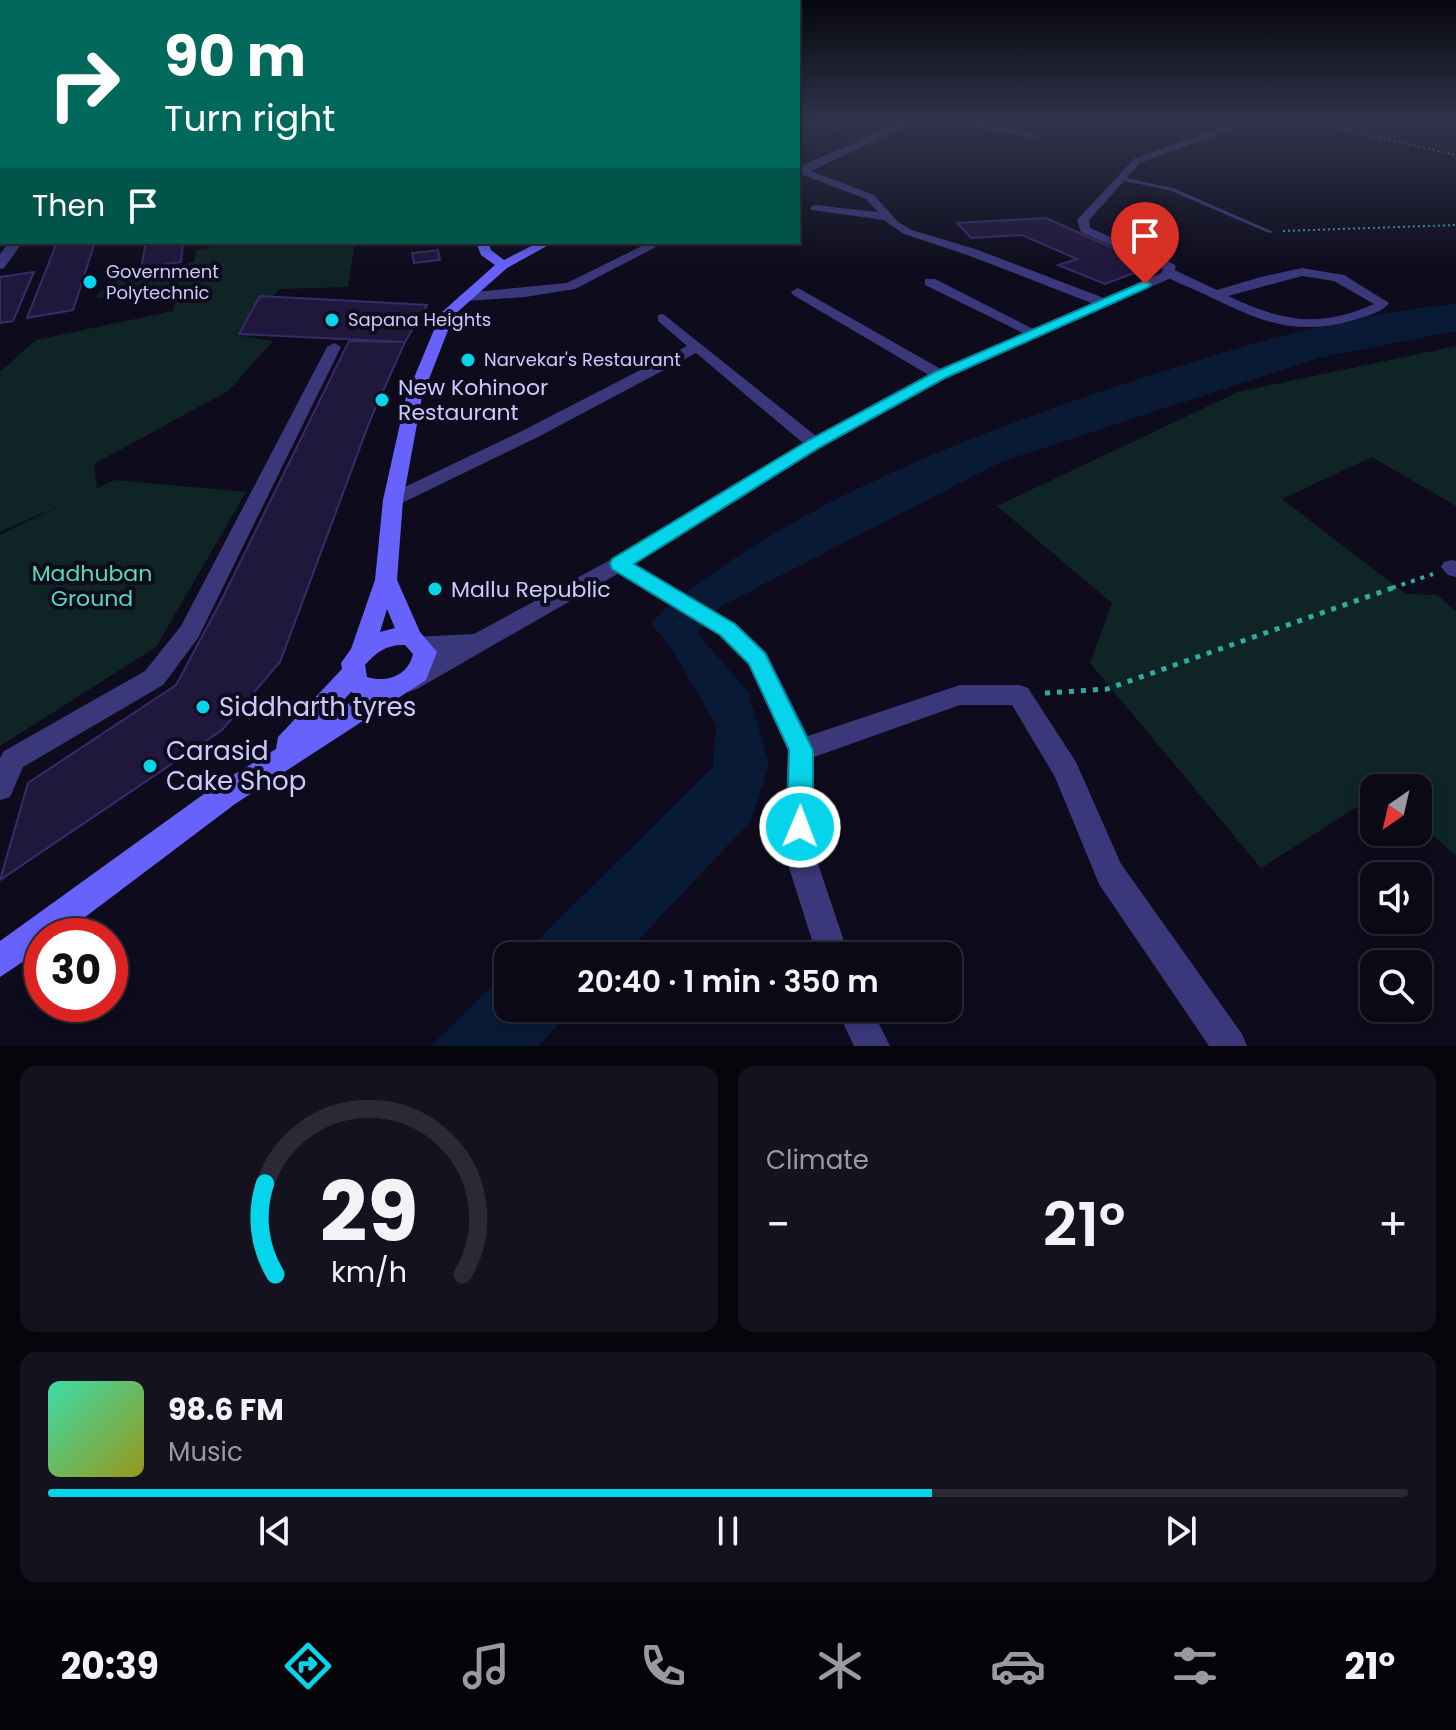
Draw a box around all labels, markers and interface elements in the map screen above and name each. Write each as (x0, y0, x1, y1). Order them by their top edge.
text: 90 m (164, 17, 306, 96)
icon: right (32, 32, 136, 136)
text: Turn right (164, 93, 335, 144)
text: Then (32, 184, 105, 227)
icon: arrive (121, 184, 165, 228)
pin (1111, 202, 1179, 284)
icon: arrive (1123, 214, 1167, 258)
place label: Government Polytechnic (106, 259, 219, 305)
marker: Government Polytechnic (81, 273, 99, 291)
place label: Sapana Heights (348, 307, 491, 332)
marker: Sapana Heights (323, 311, 341, 329)
place label: Narvekar's Restaurant (484, 347, 681, 372)
marker: Narvekar's Restaurant (459, 351, 477, 369)
place label: New Kohinoor Restaurant (398, 372, 548, 428)
marker: New Kohinoor Restaurant (373, 391, 391, 409)
park label: Madhuban Ground (32, 558, 152, 614)
place label: Mallu Republic (451, 574, 611, 605)
marker: Mallu Republic (426, 580, 444, 598)
place label: Siddharth tyres (219, 689, 416, 725)
marker: Siddharth tyres (194, 698, 212, 716)
place label: Carasid Cake Shop (166, 733, 306, 799)
marker: Carasid Cake Shop (141, 757, 159, 775)
north arrow (1360, 774, 1432, 846)
map controls (1360, 774, 1432, 1022)
position arrow (758, 785, 842, 869)
button: sound (1360, 862, 1432, 934)
speed limit sign: 30 (24, 918, 128, 1022)
button: search (1360, 950, 1432, 1022)
text: 20:40 · 1 min · 350 m (577, 960, 879, 1003)
text: Climate (766, 1142, 869, 1178)
text: 29 (320, 1154, 418, 1270)
text: 21° (1043, 1183, 1126, 1267)
text: − (766, 1194, 790, 1255)
text: + (1378, 1194, 1408, 1255)
text: km/h (331, 1252, 407, 1292)
text: 98.6 FM (168, 1388, 284, 1431)
text: Music (168, 1434, 243, 1470)
icon: previous (253, 1509, 297, 1553)
icon: pause (706, 1509, 750, 1553)
icon: next (1159, 1509, 1203, 1553)
icon: directions (280, 1638, 336, 1694)
icon: music (458, 1638, 514, 1694)
icon: phone (635, 1638, 691, 1694)
icon: climate (812, 1638, 868, 1694)
icon: car (990, 1638, 1046, 1694)
icon: filters (1167, 1638, 1223, 1694)
text: 20:39 (61, 1641, 159, 1692)
text: 21° (1345, 1641, 1395, 1692)

